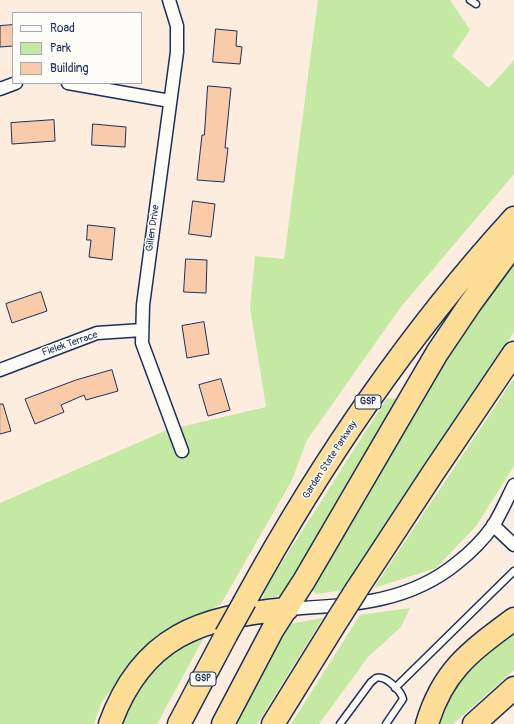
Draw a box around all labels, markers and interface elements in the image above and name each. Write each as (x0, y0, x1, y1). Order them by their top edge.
legend (12, 12, 142, 84)
text: Road (50, 21, 75, 36)
text: Park (50, 41, 71, 56)
text: Building (50, 61, 89, 76)
street label: Gillen Drive (144, 204, 162, 252)
street label: Fielek Terrace (41, 329, 99, 359)
road number: GSP (355, 395, 381, 409)
street label: Garden State Parkway (300, 419, 360, 501)
road number: GSP (190, 672, 216, 686)

